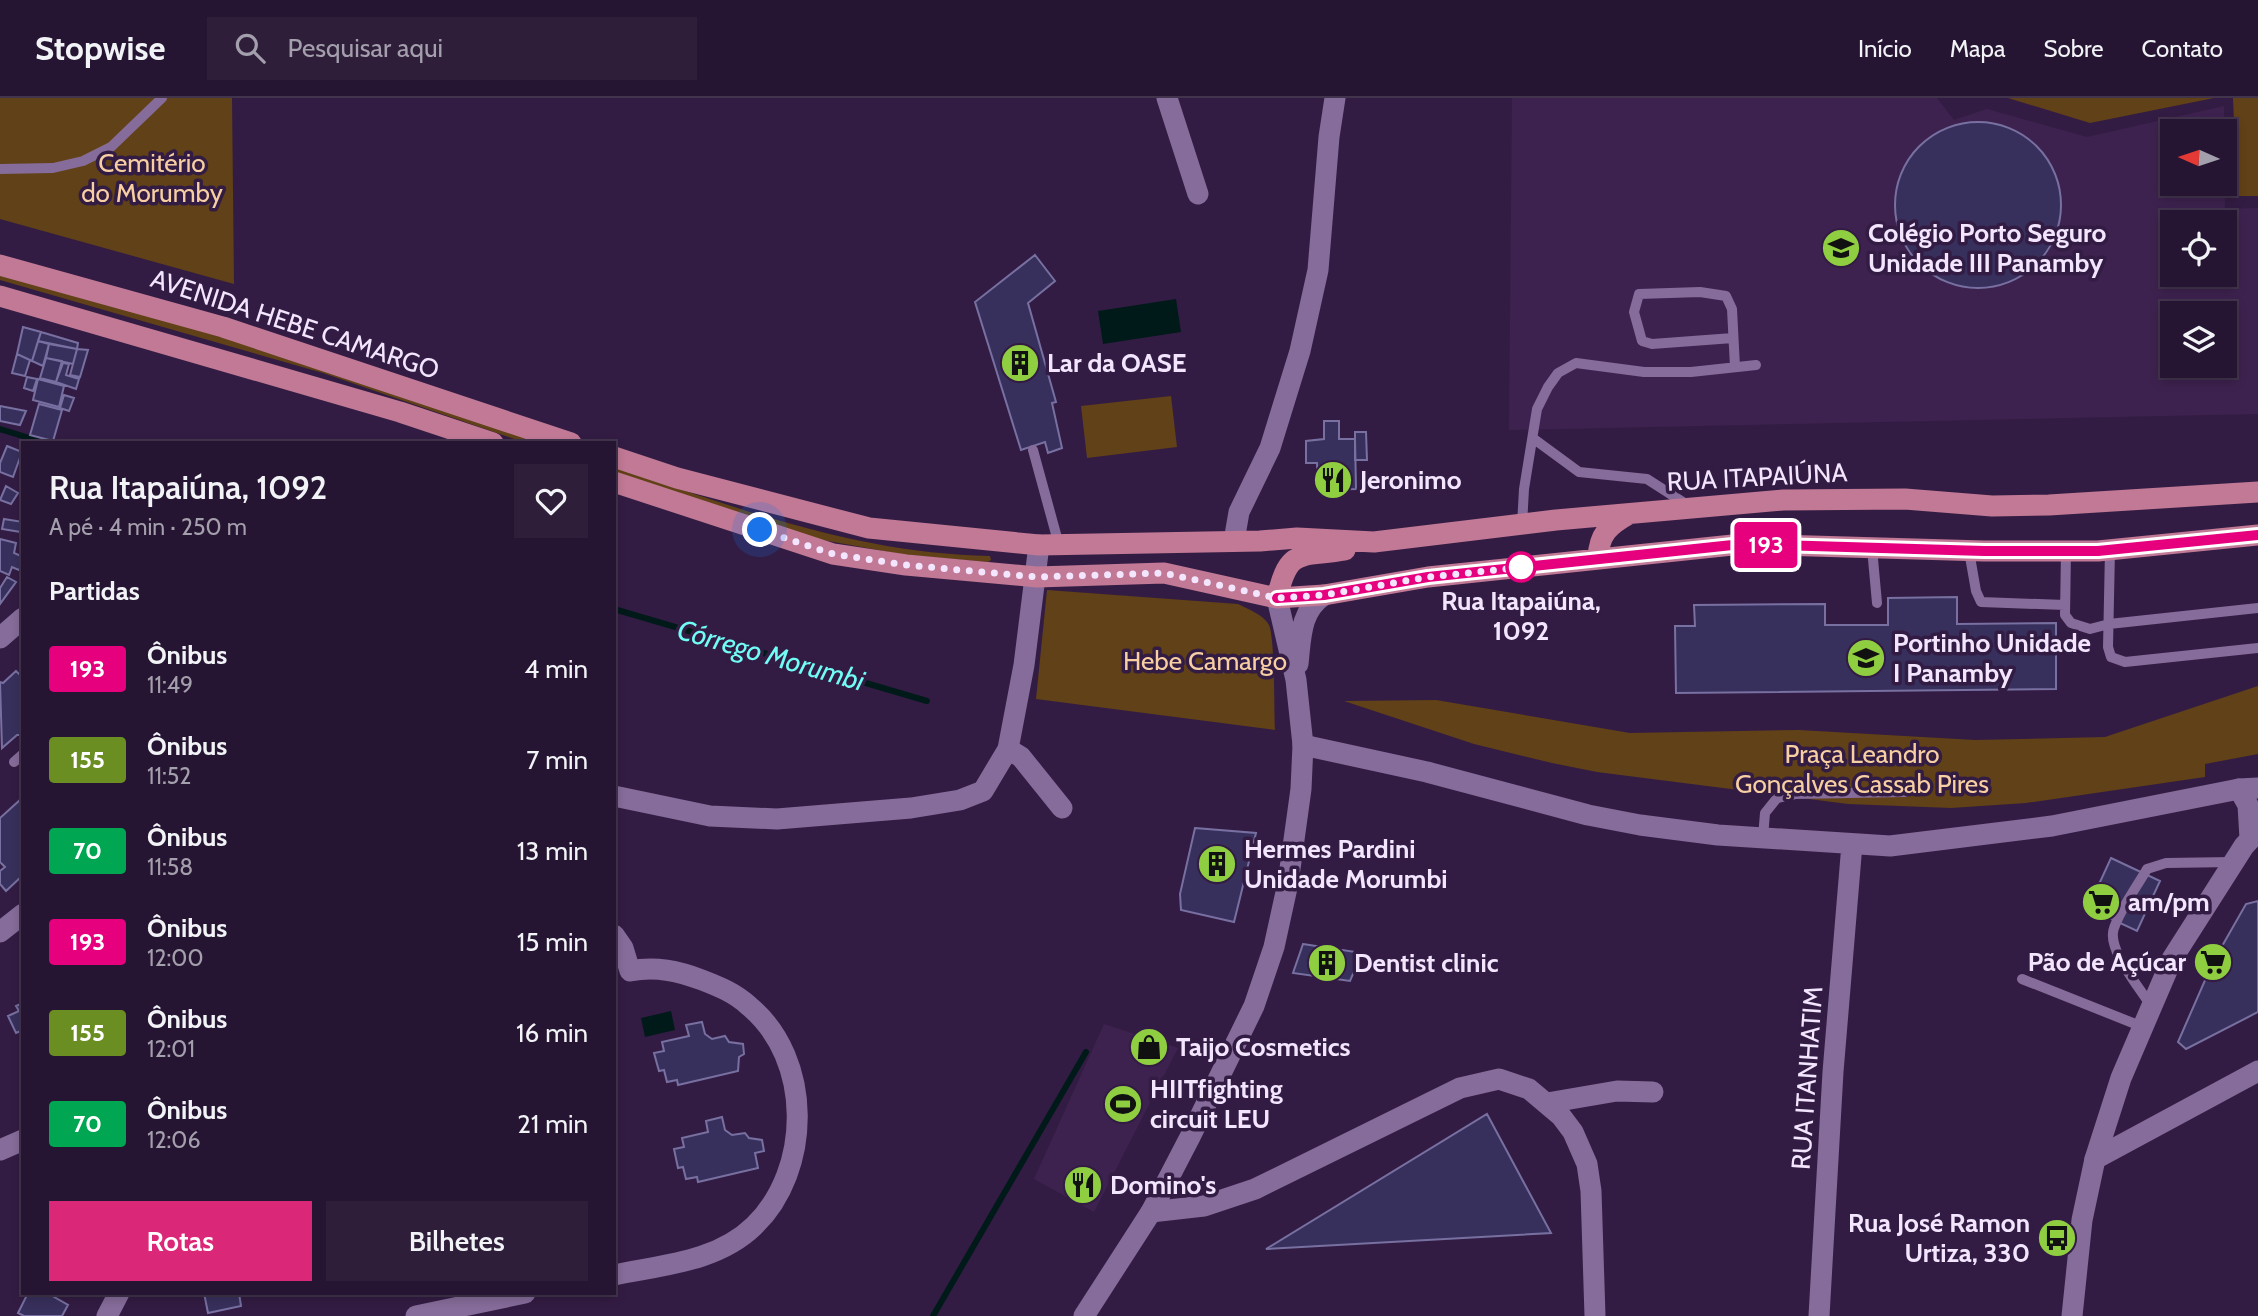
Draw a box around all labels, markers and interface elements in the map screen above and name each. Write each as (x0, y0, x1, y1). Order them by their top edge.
search box (207, 17, 697, 80)
text: Stopwise (35, 28, 165, 68)
icon: search (231, 29, 269, 67)
text: Pesquisar aqui (287, 32, 443, 64)
text: Início (1858, 34, 1912, 63)
text: Mapa (1950, 34, 2005, 63)
text: Sobre (2043, 34, 2104, 63)
text: Contato (2142, 34, 2223, 63)
north arrow (2160, 119, 2236, 196)
map controls (2160, 119, 2237, 378)
park label: Cemitério do Morumby (81, 147, 223, 209)
button: locate (2160, 210, 2237, 287)
place label: Colégio Porto Seguro Unidade III Panamby (1868, 217, 2106, 279)
school or university icon: Colégio Porto Seguro Unidade III Panamby (1820, 227, 1862, 269)
street label: AVENIDA HEBE CAMARGO (147, 262, 443, 386)
button: layers (2160, 301, 2237, 378)
building icon: Lar da OASE (999, 342, 1041, 384)
place label: Lar da OASE (1047, 347, 1187, 379)
street label: RUA ITAPAIÚNA (1666, 456, 1848, 498)
restaurant icon: Jeronimo (1312, 459, 1354, 501)
button: heart (514, 464, 588, 538)
place label: Jeronimo (1359, 464, 1462, 496)
text: Rua Itapaiúna, 1092 (49, 467, 327, 507)
your location (742, 512, 777, 547)
text: A pé · 4 min · 250 m (49, 513, 247, 541)
line badge: 193 (1726, 522, 1806, 568)
text: 193 (1748, 530, 1784, 559)
marker: Rua Itapaiúna, 1092 (1506, 552, 1536, 582)
text: Partidas (49, 575, 140, 607)
place label: Rua Itapaiúna, 1092 (1441, 585, 1601, 647)
water label: Córrego Morumbi (674, 612, 869, 698)
place label: Portinho Unidade I Panamby (1893, 627, 2091, 689)
school or university icon: Portinho Unidade I Panamby (1845, 637, 1887, 679)
text: Ônibus (147, 639, 227, 671)
park label: Hebe Camargo (1123, 645, 1287, 677)
text: 4 min (524, 653, 588, 685)
text: 193 (70, 654, 105, 683)
text: 11:49 (147, 671, 193, 699)
text: Ônibus (147, 730, 227, 762)
park label: Praça Leandro Gonçalves Cassab Pires (1735, 738, 1989, 800)
text: 7 min (526, 744, 588, 776)
text: 155 (70, 745, 105, 774)
text: 11:52 (147, 762, 191, 790)
text: Ônibus (147, 821, 227, 853)
place label: Hermes Pardini Unidade Morumbi (1244, 833, 1447, 895)
text: 13 min (517, 835, 588, 867)
text: 70 (73, 836, 102, 865)
building icon: Hermes Pardini Unidade Morumbi (1196, 843, 1238, 885)
text: 11:58 (147, 853, 193, 881)
supermarket icon: am/pm (2080, 881, 2122, 923)
place label: am/pm (2128, 886, 2210, 918)
text: Ônibus (147, 912, 227, 944)
text: 15 min (517, 926, 588, 958)
text: 193 (70, 927, 105, 956)
supermarket icon: Pão de Açúcar (2192, 941, 2234, 983)
building icon: Dentist clinic (1306, 942, 1348, 984)
text: 12:00 (147, 944, 203, 972)
place label: Pão de Açúcar (2028, 946, 2186, 978)
place label: Dentist clinic (1354, 947, 1499, 979)
street label: RUA ITANHATIM (1785, 985, 1829, 1171)
text: Ônibus (147, 1003, 227, 1035)
text: 16 min (516, 1017, 588, 1049)
text: 155 (70, 1018, 105, 1047)
shop icon: Taijo Cosmetics (1128, 1026, 1170, 1068)
place label: Taijo Cosmetics (1176, 1031, 1351, 1063)
text: 12:01 (147, 1035, 195, 1063)
place label: HIITfighting circuit LEU (1150, 1073, 1283, 1135)
sports icon: HIITfighting circuit LEU (1102, 1083, 1144, 1125)
text: Ônibus (147, 1094, 227, 1126)
text: 21 min (517, 1108, 588, 1140)
text: 70 (73, 1109, 102, 1138)
text: 12:06 (147, 1126, 200, 1154)
restaurant icon: Domino's (1062, 1164, 1104, 1206)
place label: Domino's (1110, 1169, 1216, 1201)
button: Rotas (49, 1201, 312, 1281)
button: Bilhetes (326, 1201, 588, 1281)
place label: Rua José Ramon Urtiza, 330 (1848, 1207, 2030, 1269)
bus stop icon: Rua José Ramon Urtiza, 330 (2036, 1217, 2078, 1259)

